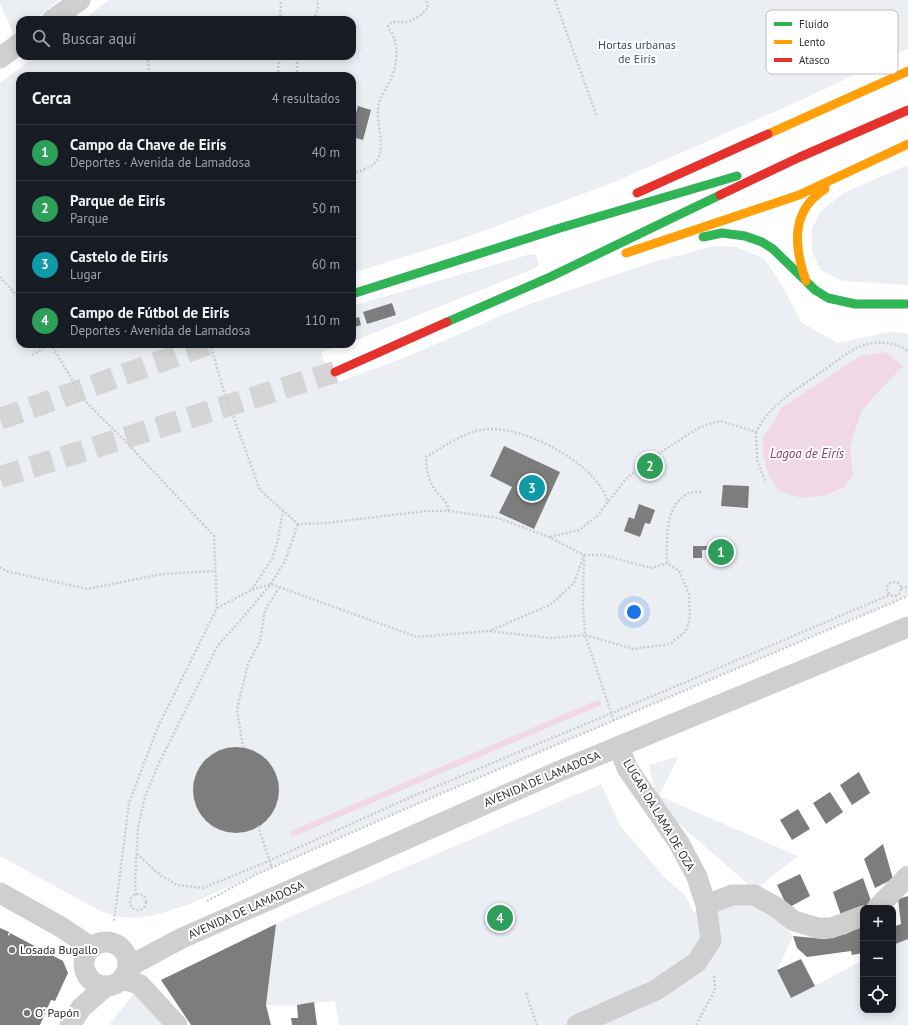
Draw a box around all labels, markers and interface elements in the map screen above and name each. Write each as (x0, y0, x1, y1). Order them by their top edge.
legend (766, 10, 898, 74)
search box (16, 16, 356, 60)
text: Fluido (799, 17, 829, 31)
icon: search (30, 27, 52, 49)
text: Buscar aquí (62, 29, 136, 48)
text: Lento (799, 35, 825, 49)
park label: Hortas urbanas de Eirís (598, 37, 676, 66)
text: Atasco (799, 53, 830, 67)
text: Cerca (32, 87, 71, 109)
text: 4 resultados (272, 90, 340, 107)
text: Campo da Chave de Eirís (70, 135, 226, 154)
text: 1 (41, 144, 49, 161)
text: 40 m (312, 144, 340, 161)
text: Deportes · Avenida de Lamadosa (70, 154, 251, 171)
text: Parque de Eirís (70, 191, 165, 210)
text: 2 (41, 200, 49, 217)
text: 50 m (312, 200, 340, 217)
text: Parque (70, 210, 108, 227)
text: Castelo de Eirís (70, 247, 168, 266)
text: 3 (41, 256, 49, 273)
text: 60 m (312, 256, 340, 273)
text: Lugar (70, 266, 101, 283)
text: Campo de Fútbol de Eirís (70, 303, 229, 322)
text: 4 (41, 312, 49, 329)
text: 110 m (305, 312, 340, 329)
text: Deportes · Avenida de Lamadosa (70, 322, 251, 339)
water label: Lagoa de Eirís (770, 445, 845, 462)
pin: 2 (637, 451, 663, 481)
pin: 3 (519, 473, 545, 503)
pin: 1 (708, 537, 734, 567)
your location (624, 602, 644, 622)
street label: AVENIDA DE LAMADOSA (481, 747, 602, 810)
street label: LUGAR DA LAMA DE OZA (620, 756, 699, 873)
street label: AVENIDA DE LAMADOSA (185, 877, 306, 942)
pin: 4 (487, 903, 513, 933)
map controls (860, 905, 896, 1013)
button: + (860, 905, 896, 941)
button: − (860, 941, 896, 977)
place label: Losada Bugallo (20, 942, 98, 957)
marker: Losada Bugallo (7, 945, 17, 955)
button: locate (860, 977, 896, 1013)
place label: O' Papón (35, 1005, 79, 1020)
marker: O' Papón (22, 1008, 32, 1018)

